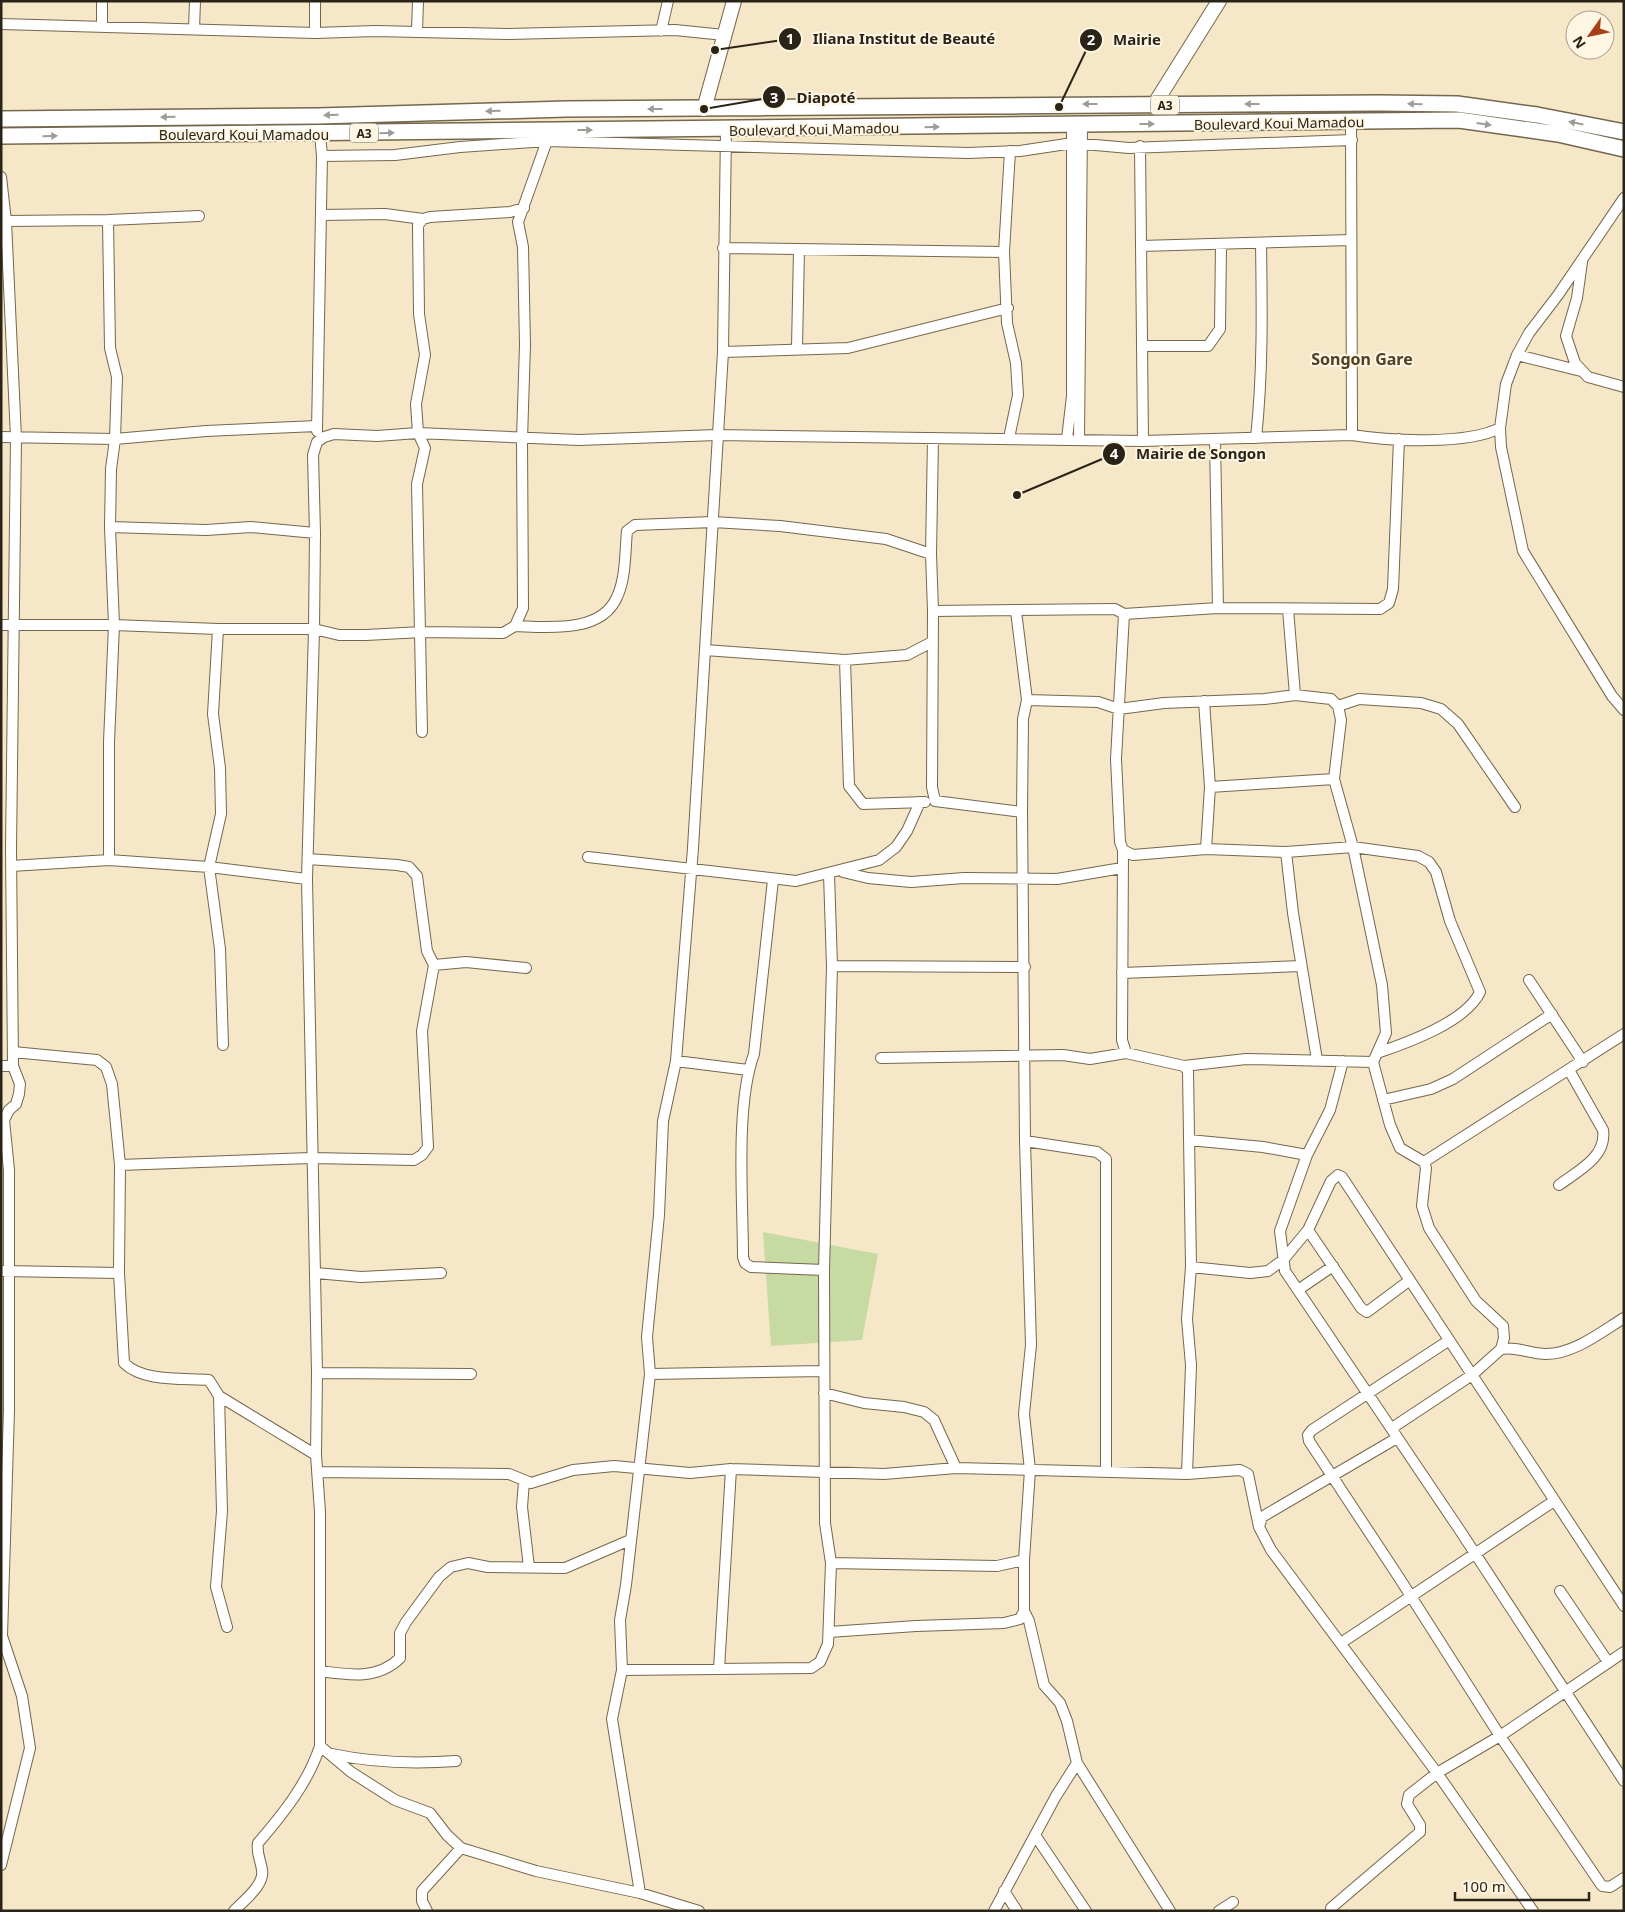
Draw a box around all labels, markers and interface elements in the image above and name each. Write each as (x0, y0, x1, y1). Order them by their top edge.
north arrow (1565, 10, 1615, 60)
callout: Iliana Institut de Beauté (778, 24, 1006, 54)
callout: Mairie (1079, 25, 1171, 55)
text: 1 (786, 28, 794, 48)
text: Iliana Institut de Beauté (813, 28, 995, 48)
text: 2 (1087, 29, 1096, 49)
text: Mairie (1113, 29, 1161, 49)
text: N (1568, 32, 1590, 52)
callout: Diapoté (762, 82, 866, 112)
text: 3 (770, 87, 778, 107)
text: Diapoté (797, 87, 855, 107)
road number: A3 (1151, 96, 1179, 114)
one-way arrow (1082, 100, 1098, 108)
one-way arrow (1244, 100, 1260, 108)
one-way arrow (1407, 100, 1423, 108)
one-way arrow (647, 105, 663, 113)
one-way arrow (485, 108, 501, 116)
one-way arrow (322, 112, 338, 120)
street label: Boulevard Koui Mamadou (1194, 112, 1364, 134)
one-way arrow (160, 114, 176, 122)
street label: Boulevard Koui Mamadou (729, 118, 899, 140)
one-way arrow (1568, 118, 1584, 126)
one-way arrow (1139, 120, 1155, 128)
one-way arrow (1477, 120, 1493, 128)
one-way arrow (924, 123, 940, 131)
road number: A3 (350, 124, 378, 142)
street label: Boulevard Koui Mamadou (159, 125, 329, 144)
one-way arrow (577, 126, 593, 134)
one-way arrow (380, 129, 396, 137)
one-way arrow (42, 132, 58, 140)
district label: Songon Gare (1311, 348, 1413, 370)
callout: Mairie de Songon (1101, 439, 1276, 469)
text: 4 (1110, 443, 1119, 463)
text: Mairie de Songon (1136, 443, 1266, 463)
scale bar (1455, 1870, 1589, 1902)
text: 100 m (1462, 1876, 1506, 1896)

